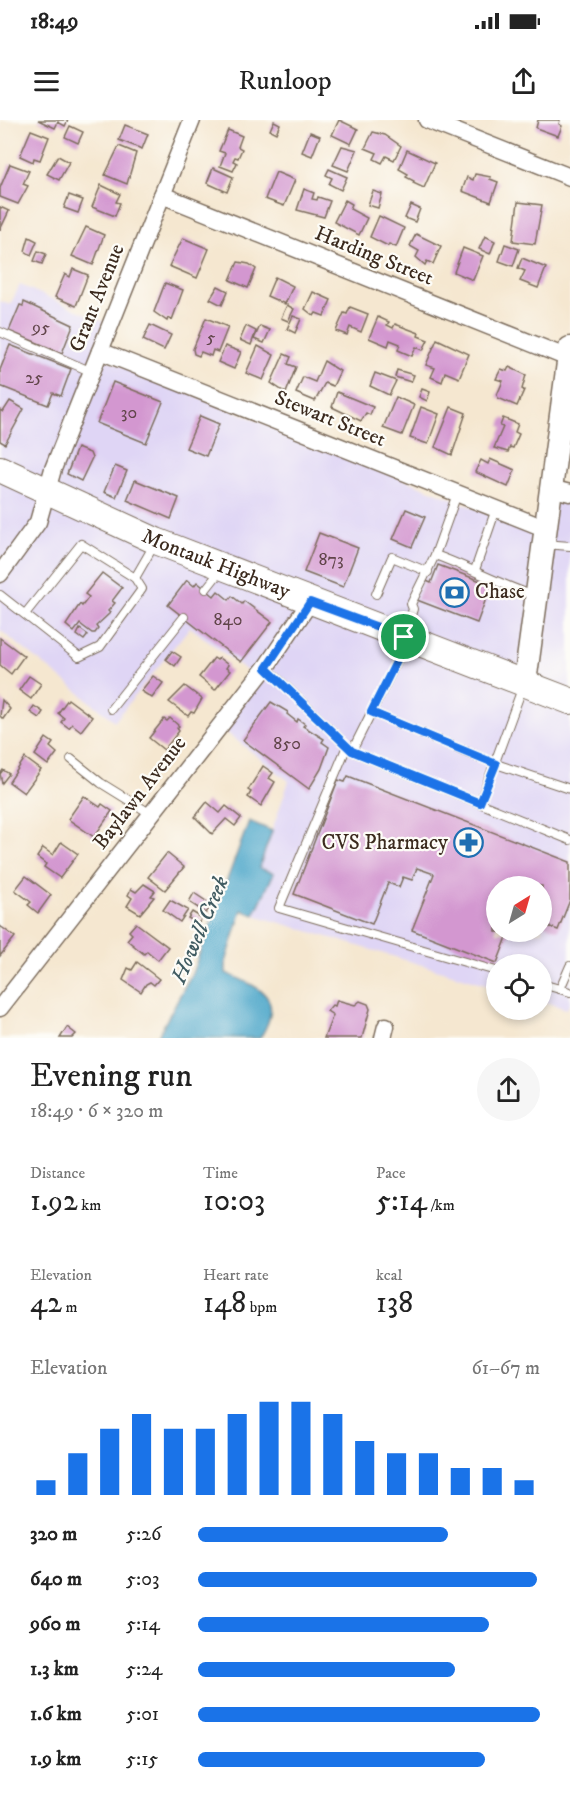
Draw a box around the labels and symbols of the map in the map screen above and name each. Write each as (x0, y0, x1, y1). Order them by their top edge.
street label: Harding Street (311, 220, 437, 292)
street label: Grant Avenue (64, 240, 131, 356)
house number: 95 (31, 317, 50, 339)
house number: 5 (207, 327, 216, 349)
house number: 25 (25, 367, 43, 389)
street label: Stewart Street (271, 385, 390, 453)
house number: 30 (121, 402, 137, 424)
street label: Montauk Highway (138, 523, 295, 605)
house number: 873 (318, 549, 344, 571)
bank icon: Chase (438, 576, 470, 608)
place label: Chase (475, 579, 525, 605)
house number: 840 (213, 609, 243, 631)
pin (378, 611, 429, 662)
street label: Baylawn Avenue (88, 731, 192, 855)
house number: 850 (273, 733, 301, 755)
pharmacy icon: CVS Pharmacy (453, 827, 485, 859)
place label: CVS Pharmacy (322, 830, 449, 856)
water label: Howell Creek (165, 872, 235, 989)
north arrow (486, 876, 552, 942)

